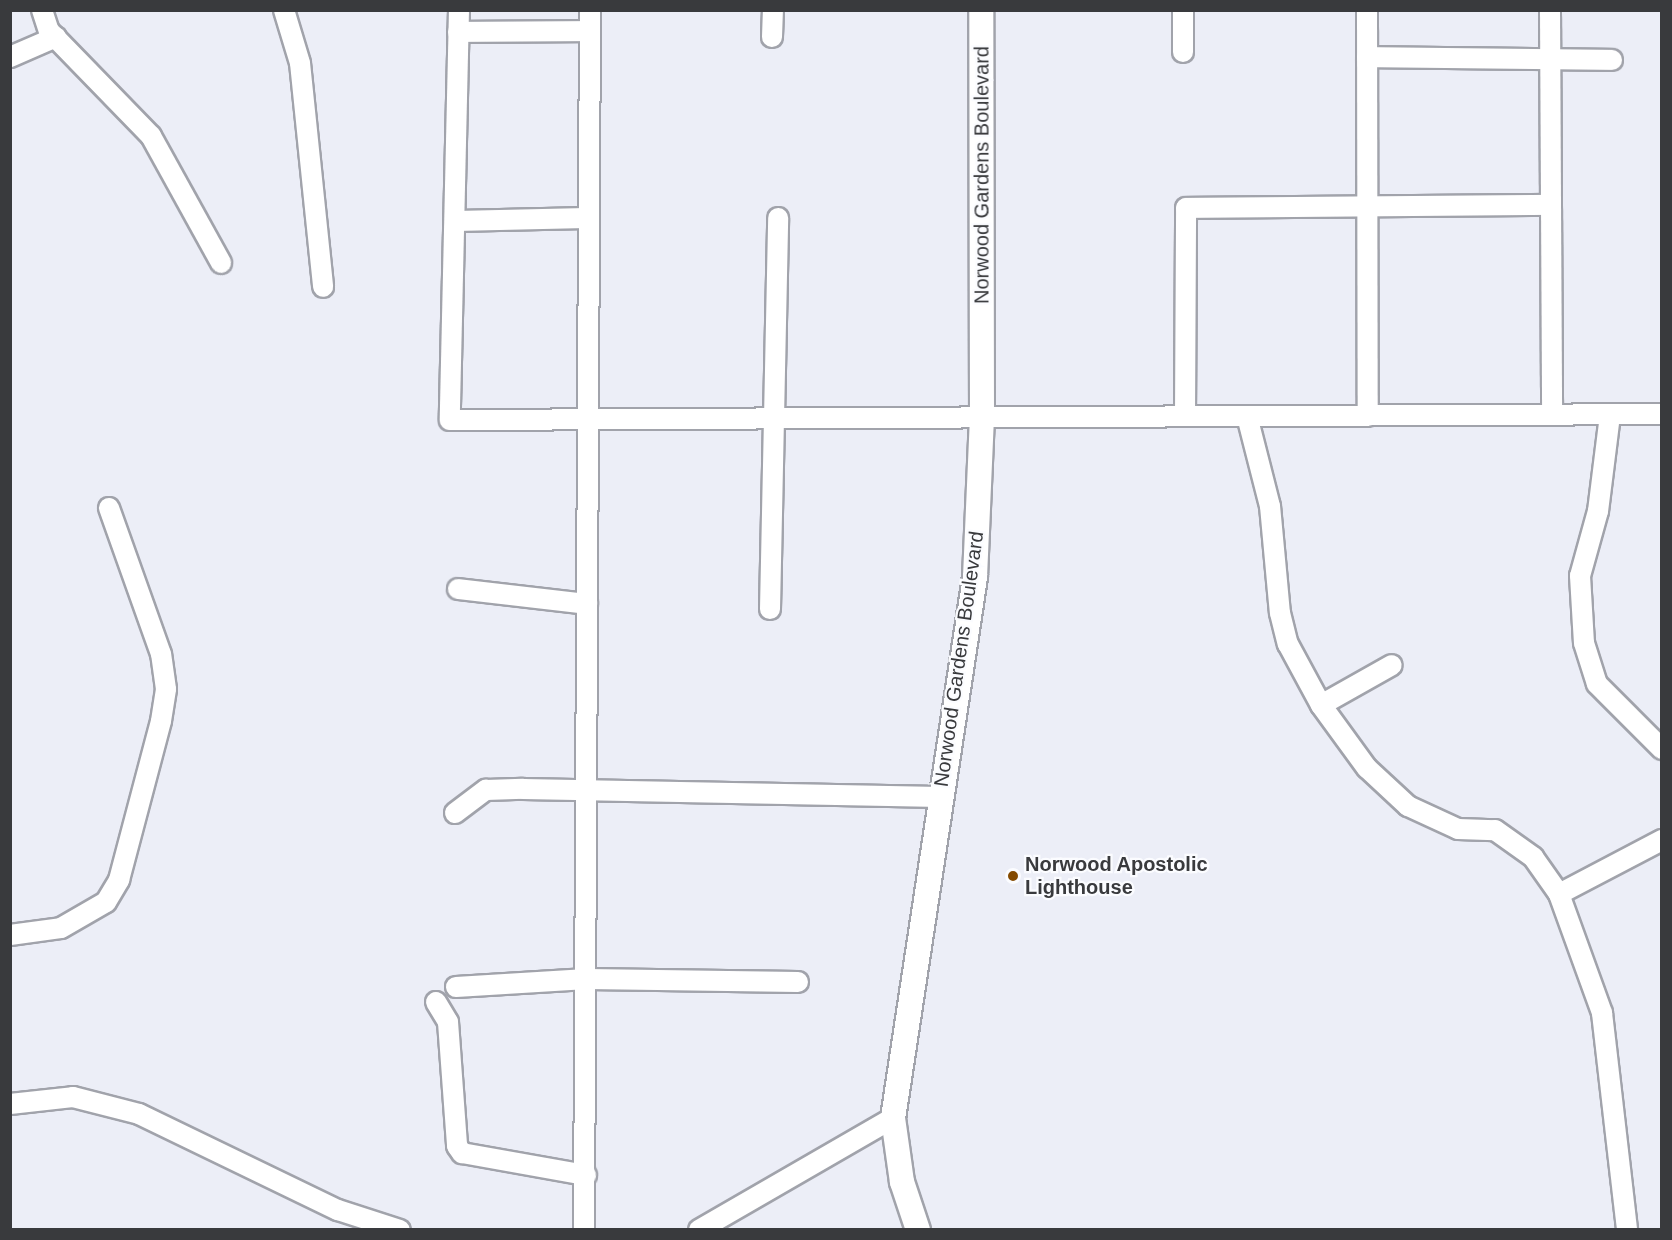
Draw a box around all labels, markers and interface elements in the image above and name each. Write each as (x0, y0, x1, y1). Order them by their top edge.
street label: Norwood Gardens Boulevard (970, 46, 994, 304)
street label: Norwood Gardens Boulevard (929, 530, 989, 788)
place label: Norwood Apostolic Lighthouse (1025, 852, 1208, 899)
marker: Norwood Apostolic Lighthouse (1006, 869, 1020, 883)

